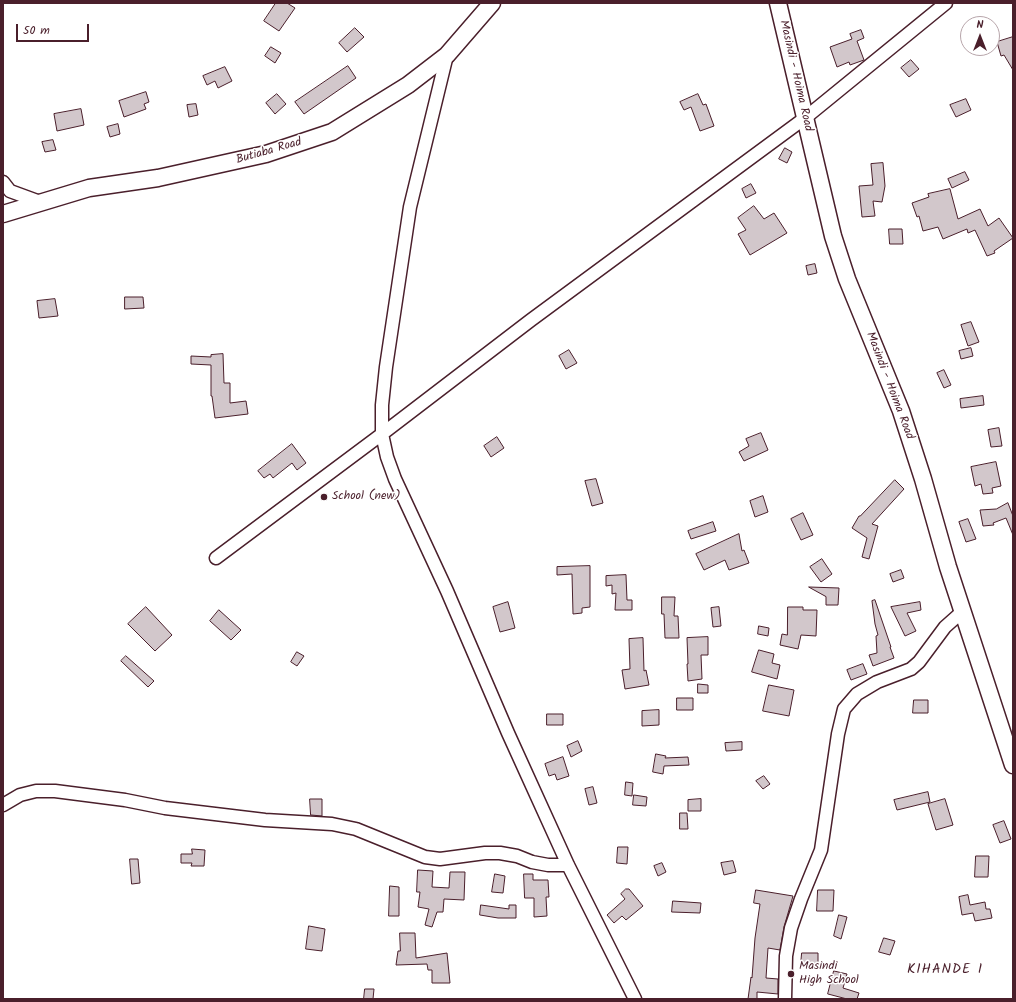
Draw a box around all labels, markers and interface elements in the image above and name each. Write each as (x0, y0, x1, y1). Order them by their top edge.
scale bar (18, 16, 91, 42)
north arrow (960, 16, 1000, 56)
text: N (977, 16, 983, 34)
street label: Masindi - Hoima Road (775, 19, 815, 133)
text: 50 m (23, 21, 50, 40)
street label: Butiaba Road (235, 136, 303, 168)
street label: Masindi - Hoima Road (862, 330, 916, 442)
place label: School (new) (332, 490, 401, 504)
marker: School (new) (319, 492, 329, 502)
place label: Masindi High School (799, 960, 859, 988)
district label: KIHANDE I (907, 963, 983, 979)
marker: Masindi High School (786, 969, 796, 979)

